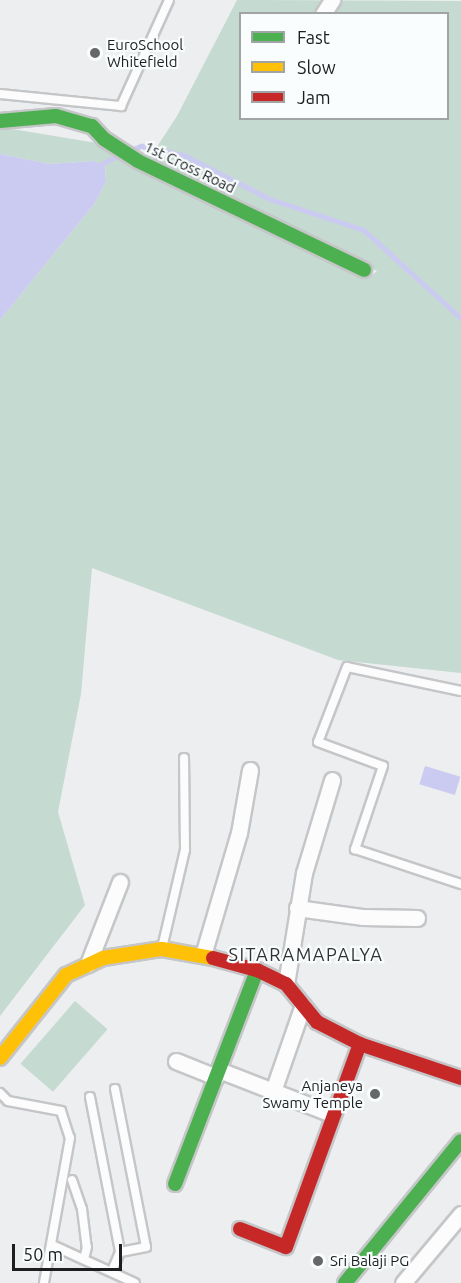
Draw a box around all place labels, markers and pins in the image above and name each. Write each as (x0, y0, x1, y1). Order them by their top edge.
place label: EuroSchool Whitefield (107, 35, 183, 70)
marker: EuroSchool Whitefield (88, 46, 102, 60)
place label: Anjaneya Swamy Temple (262, 1076, 363, 1111)
marker: Anjaneya Swamy Temple (368, 1087, 382, 1101)
place label: Sri Balaji PG (330, 1252, 409, 1270)
marker: Sri Balaji PG (311, 1254, 325, 1268)

